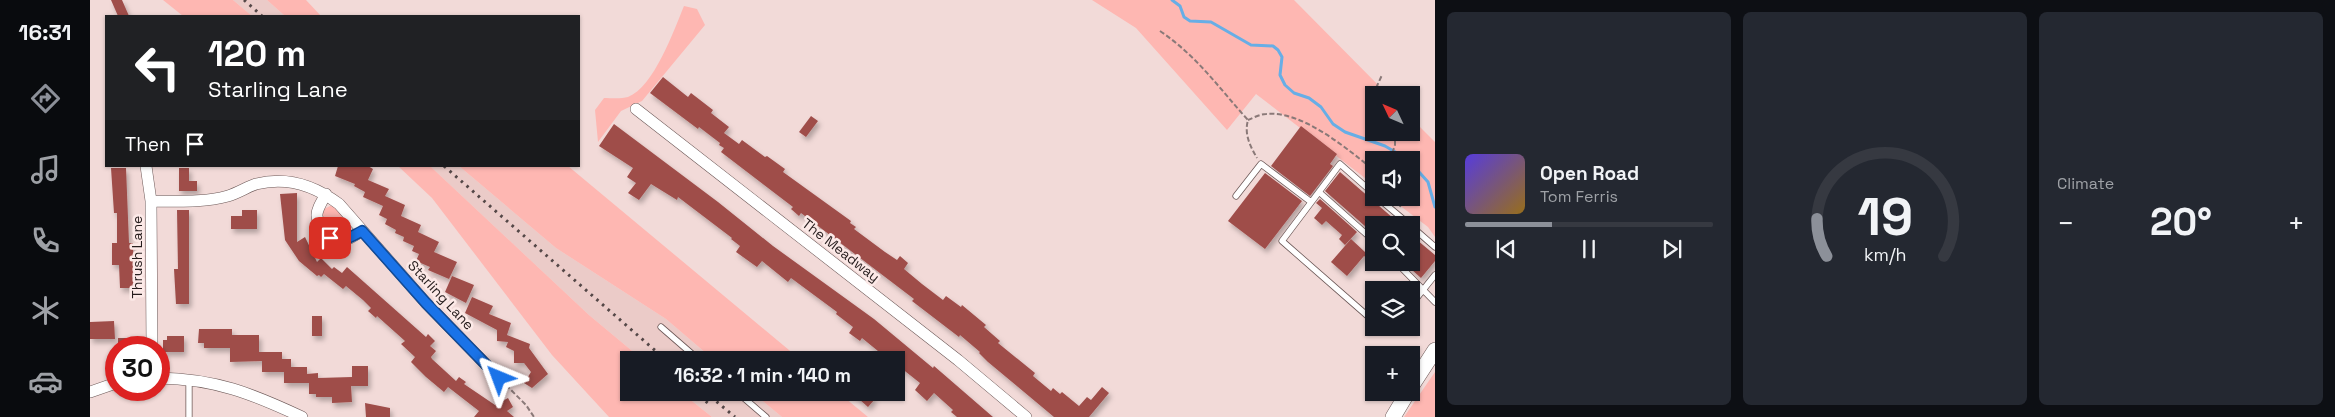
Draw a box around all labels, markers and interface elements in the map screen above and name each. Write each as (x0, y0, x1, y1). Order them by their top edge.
text: 16:31 (18, 18, 72, 46)
text: 120 m (208, 32, 306, 76)
icon: left (125, 35, 190, 100)
text: Starling Lane (208, 75, 348, 103)
icon: directions (28, 81, 63, 116)
north arrow (1365, 86, 1420, 141)
map controls (1365, 86, 1420, 401)
icon: arrive (181, 130, 209, 158)
text: Then (125, 132, 171, 157)
button: sound (1365, 151, 1420, 206)
icon: music (28, 152, 63, 187)
text: Open Road (1540, 161, 1639, 186)
text: Climate (2057, 173, 2114, 194)
text: 19 (1857, 184, 1913, 250)
text: Tom Ferris (1540, 186, 1618, 207)
text: 20° (2150, 198, 2212, 246)
text: − (2057, 205, 2074, 241)
text: + (2288, 205, 2305, 241)
street label: The Meadway (799, 214, 883, 286)
street label: Thrush Lane (128, 216, 146, 298)
button: search (1365, 216, 1420, 271)
pin (309, 217, 351, 259)
icon: phone (28, 223, 63, 258)
icon: arrive (316, 224, 344, 252)
icon: previous (1492, 235, 1520, 263)
icon: pause (1575, 235, 1603, 263)
icon: next (1658, 235, 1686, 263)
text: km/h (1864, 243, 1906, 266)
street label: Starling Lane (404, 256, 478, 334)
button: layers (1365, 281, 1420, 336)
icon: climate (28, 293, 63, 328)
speed limit sign: 30 (105, 336, 170, 401)
button: + (1365, 346, 1420, 401)
position arrow (472, 351, 524, 403)
text: 16:32 · 1 min · 140 m (674, 363, 851, 388)
icon: car (28, 364, 63, 399)

